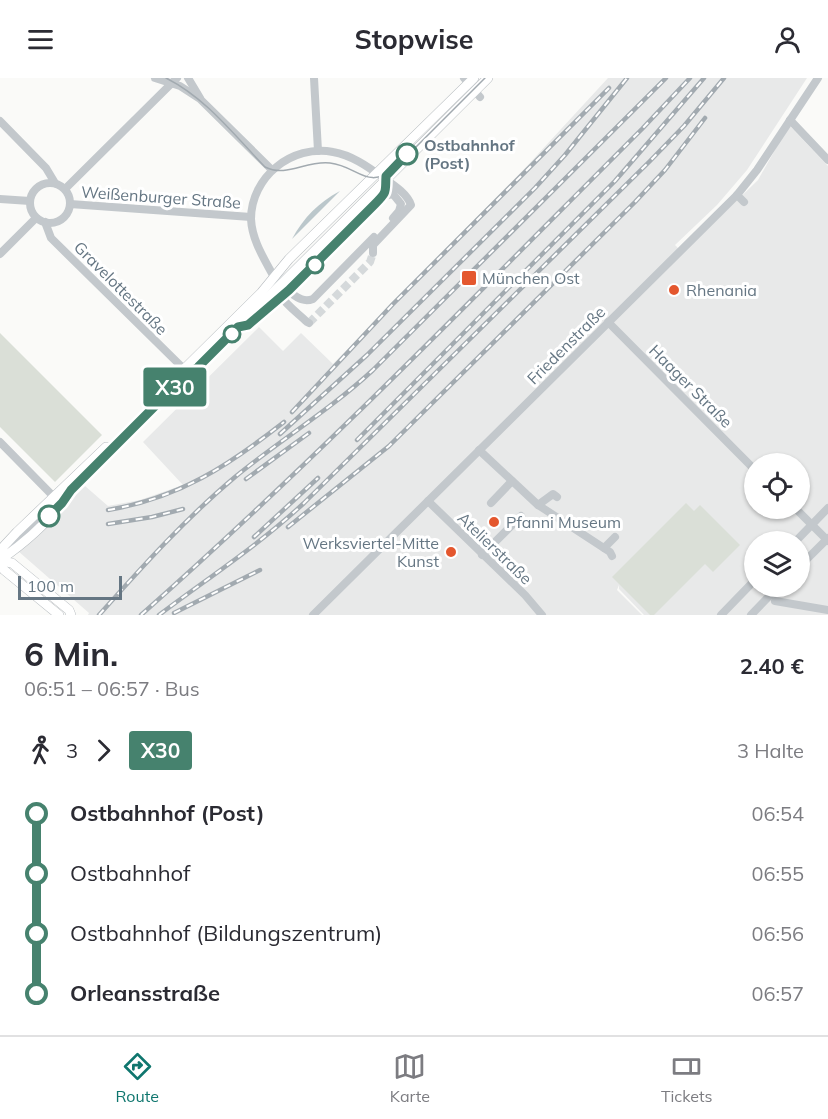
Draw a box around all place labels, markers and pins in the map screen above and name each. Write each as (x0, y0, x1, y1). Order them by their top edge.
place label: Ostbahnhof (Post) (424, 135, 516, 173)
marker: Ostbahnhof (Post) (396, 143, 418, 165)
unlabelled marker (306, 256, 324, 274)
place label: München Ost (482, 268, 580, 288)
marker: München Ost (460, 269, 478, 287)
place label: Rhenania (686, 280, 757, 300)
marker: Rhenania (667, 283, 681, 297)
unlabelled marker (223, 325, 241, 343)
unlabelled marker (38, 505, 60, 527)
place label: Pfanni Museum (506, 512, 621, 532)
marker: Pfanni Museum (487, 515, 501, 529)
place label: Werksviertel-Mitte Kunst (302, 533, 439, 571)
marker: Werksviertel-Mitte Kunst (444, 545, 458, 559)

